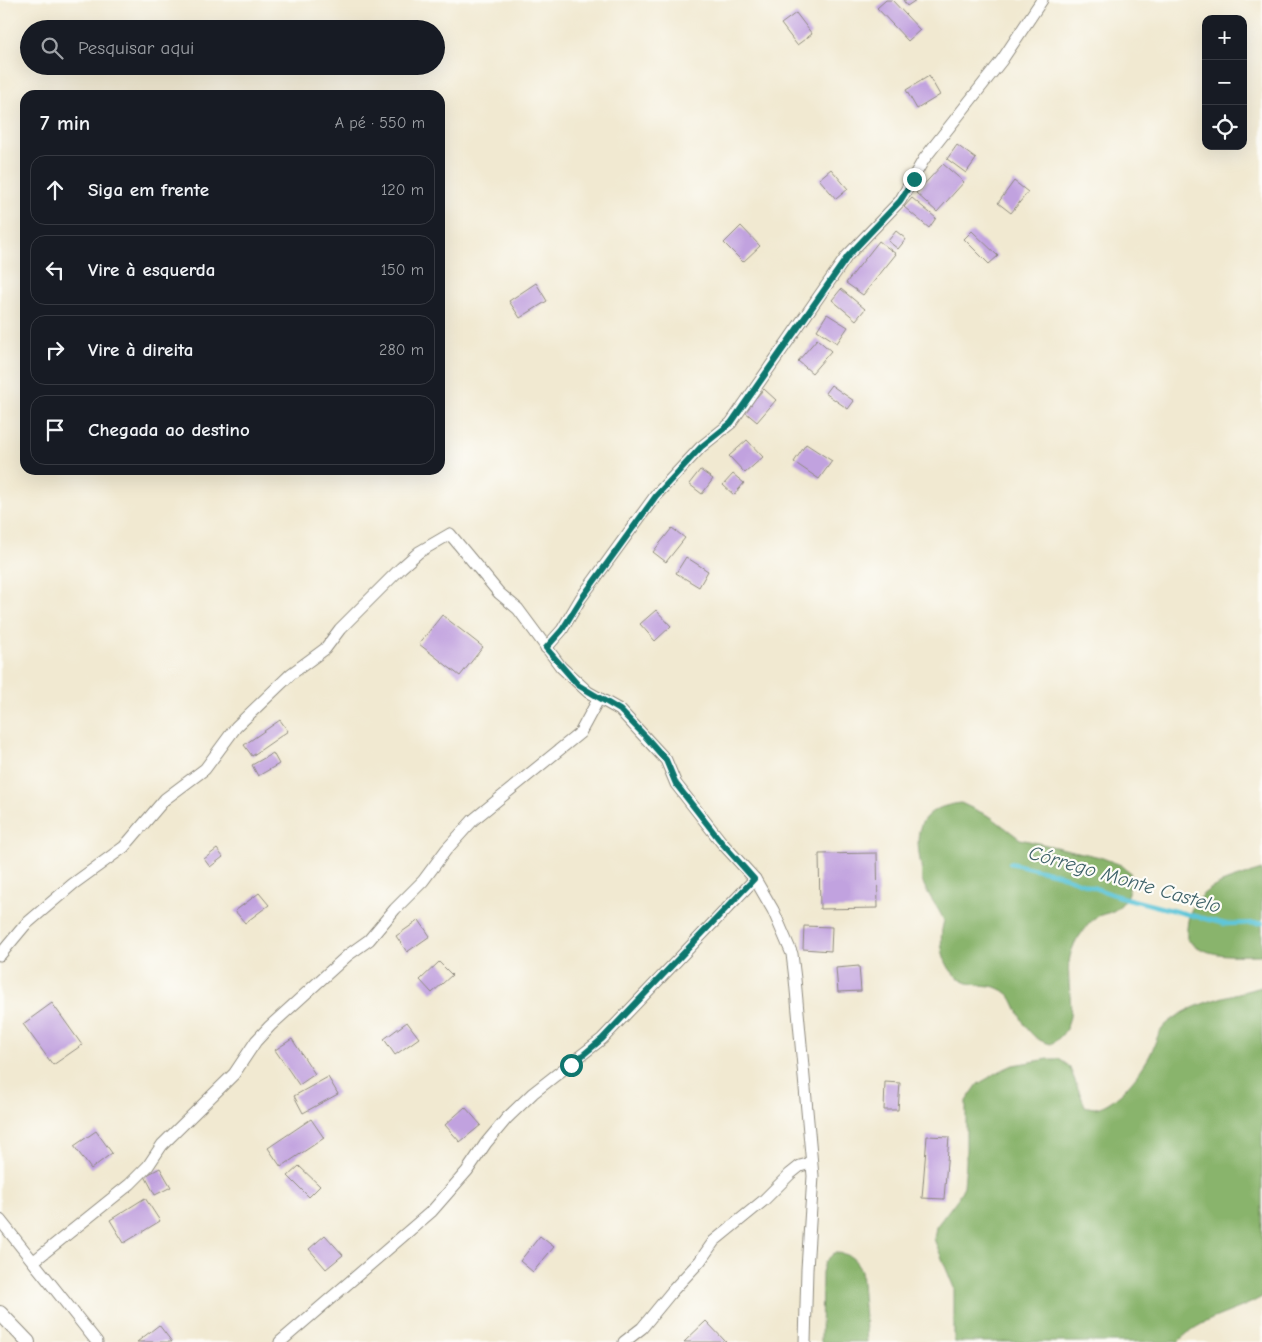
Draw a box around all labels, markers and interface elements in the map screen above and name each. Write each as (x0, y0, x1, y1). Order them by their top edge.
map controls (1202, 15, 1247, 150)
button: + (1202, 15, 1247, 60)
search box (20, 20, 445, 75)
icon: search (38, 34, 66, 62)
text: Pesquisar aqui (78, 37, 194, 59)
button: − (1202, 60, 1247, 105)
button: locate (1202, 105, 1247, 150)
text: 7 min (40, 111, 90, 135)
text: A pé · 550 m (335, 114, 425, 132)
route end (903, 168, 926, 191)
icon: ahead (41, 176, 69, 204)
text: Siga em frente (88, 179, 209, 201)
text: 120 m (381, 181, 424, 199)
icon: left (41, 256, 69, 284)
text: Vire à esquerda (88, 259, 215, 281)
text: 150 m (381, 261, 424, 279)
icon: right (41, 336, 69, 364)
text: Vire à direita (88, 339, 193, 361)
text: 280 m (379, 341, 424, 359)
icon: arrive (41, 416, 69, 444)
text: Chegada ao destino (88, 419, 250, 441)
water label: Córrego Monte Castelo (1026, 841, 1224, 918)
route start (560, 1054, 583, 1077)

